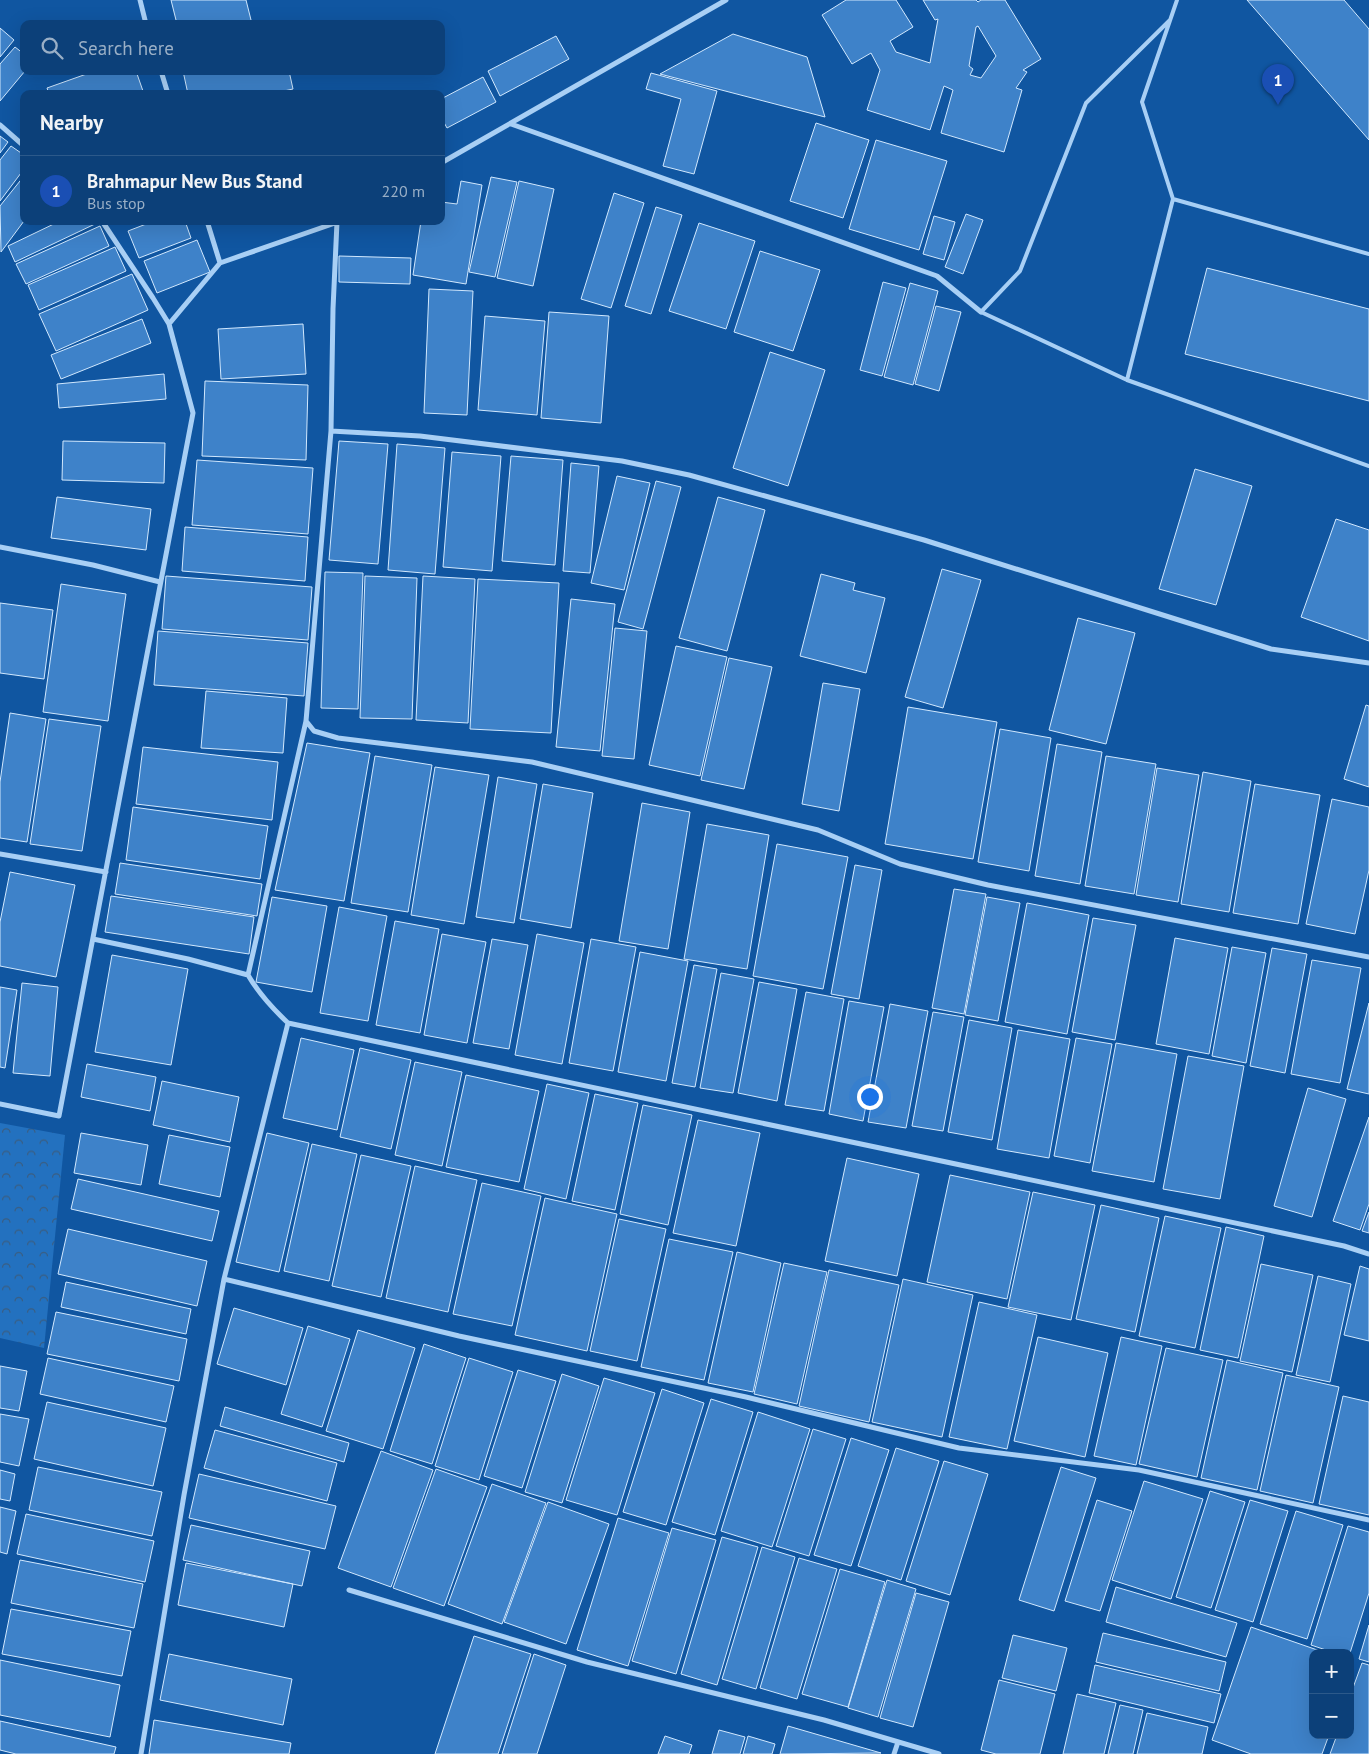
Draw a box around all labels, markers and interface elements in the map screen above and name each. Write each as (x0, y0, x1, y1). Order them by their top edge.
search box (20, 20, 445, 75)
icon: search (38, 34, 66, 62)
text: Search here (78, 36, 174, 60)
pin: 1 (1262, 64, 1294, 105)
text: Nearby (40, 109, 103, 136)
text: Brahmapur New Bus Stand (87, 169, 302, 193)
text: 1 (51, 181, 61, 201)
text: 220 m (382, 181, 425, 201)
text: Bus stop (87, 193, 145, 213)
your location (857, 1084, 883, 1110)
map controls (1309, 1649, 1354, 1739)
button: + (1309, 1649, 1354, 1694)
button: − (1309, 1694, 1354, 1739)

